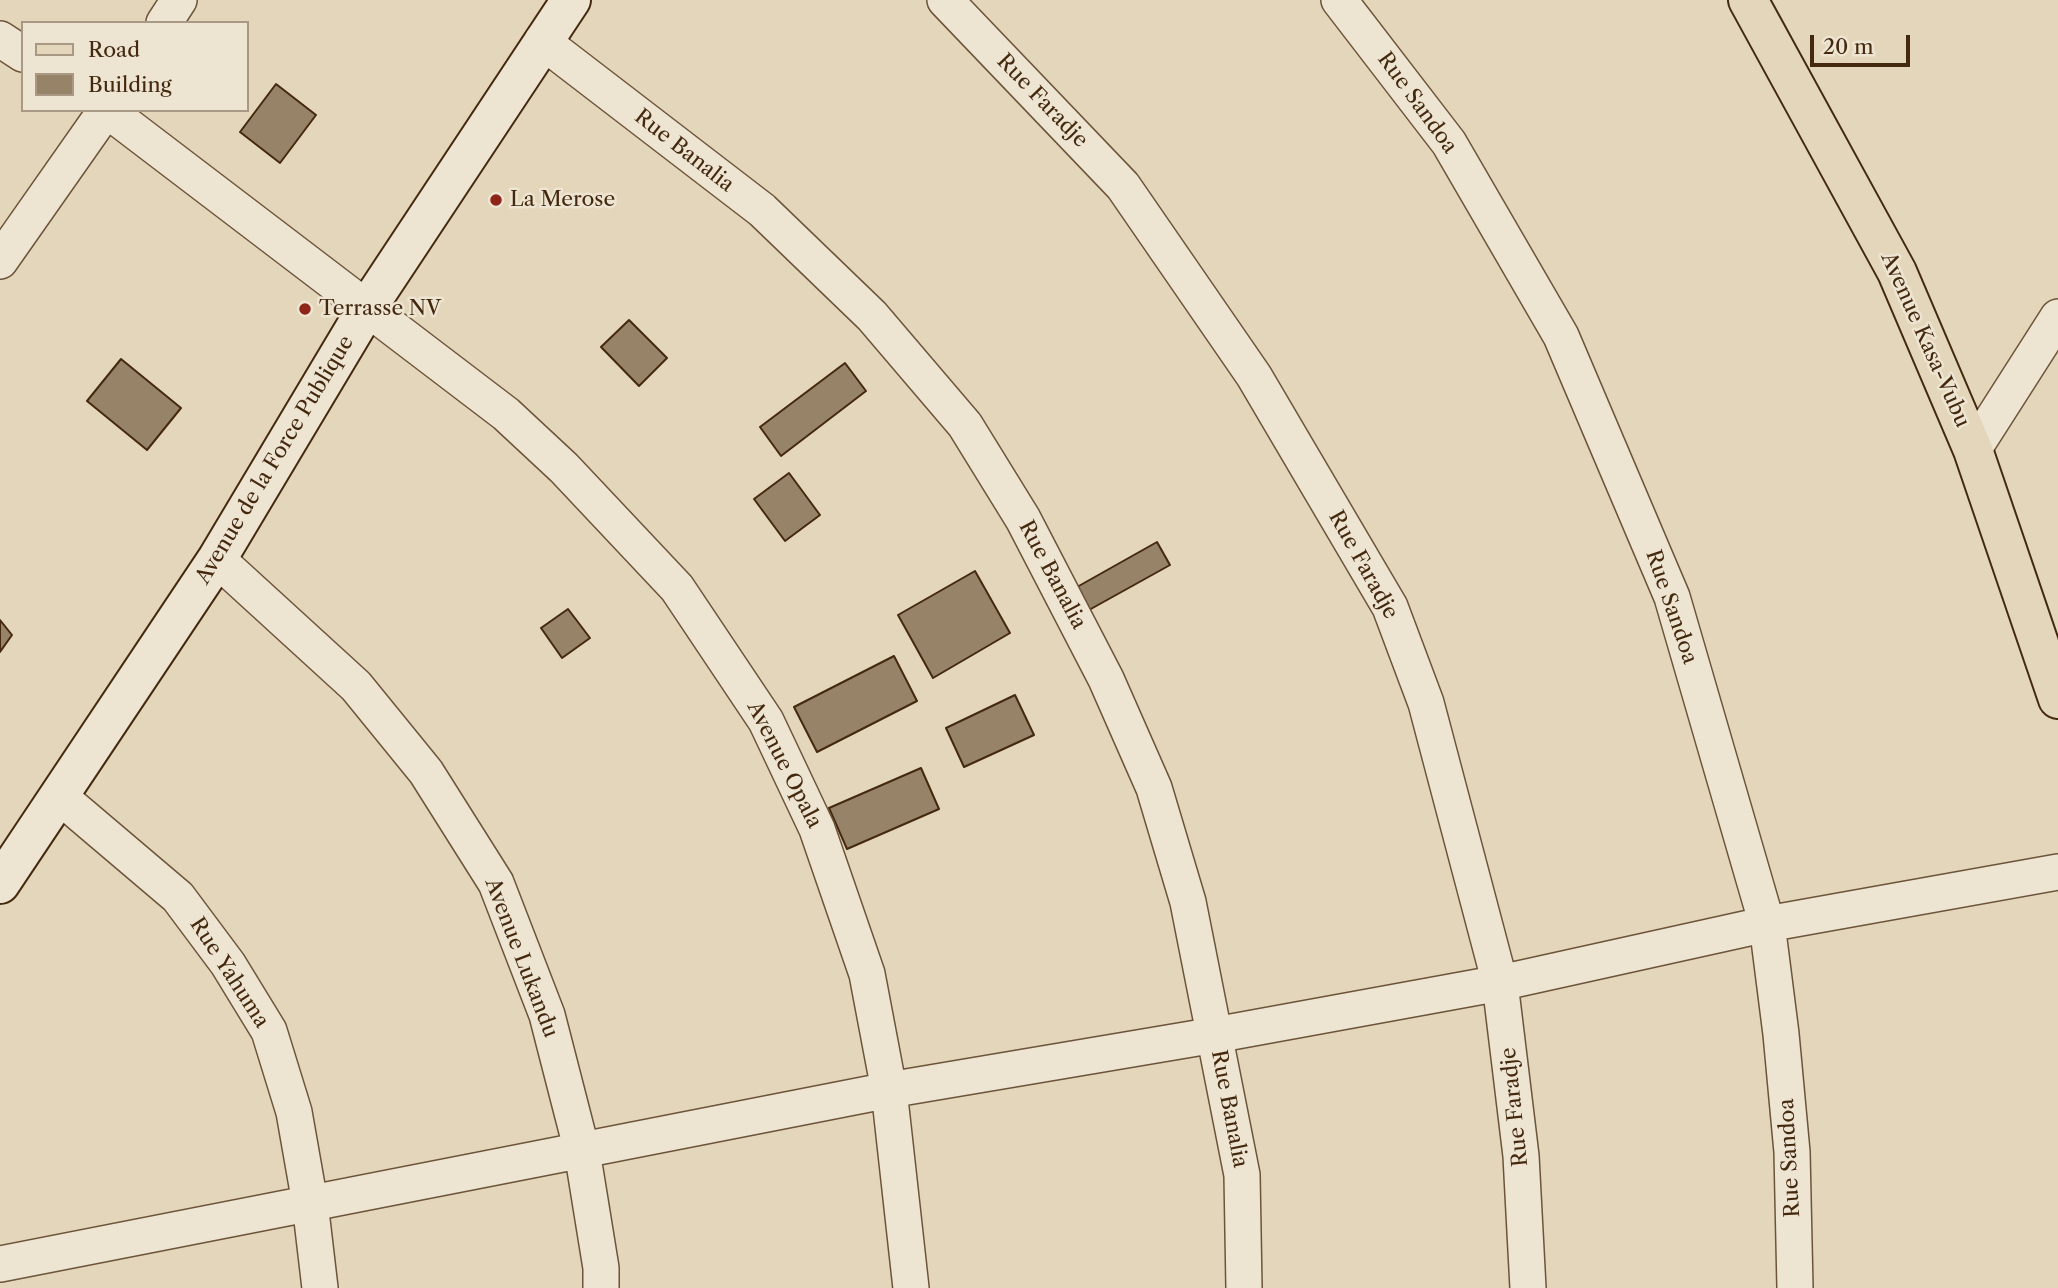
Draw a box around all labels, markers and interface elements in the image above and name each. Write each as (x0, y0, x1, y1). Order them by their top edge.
legend (21, 21, 248, 112)
scale bar (1813, 21, 1913, 65)
text: 20 m (1823, 34, 1874, 59)
text: Road (88, 37, 140, 62)
street label: Rue Sandoa (1372, 47, 1462, 159)
street label: Rue Faradje (991, 49, 1093, 153)
text: Building (88, 72, 172, 97)
street label: Rue Banalia (629, 104, 739, 198)
place label: La Merose (510, 187, 615, 213)
marker: La Merose (488, 192, 504, 208)
street label: Avenue Kasa-Vubu (1875, 249, 1975, 431)
place label: Terrasse NV (319, 296, 441, 322)
marker: Terrasse NV (297, 301, 313, 317)
street label: Avenue de la Force Publique (191, 331, 359, 589)
street label: Rue Faradje (1323, 506, 1403, 624)
street label: Rue Banalia (1013, 516, 1091, 634)
street label: Rue Sandoa (1640, 547, 1702, 667)
street label: Avenue Opala (741, 697, 827, 833)
street label: Avenue Lukandu (479, 875, 563, 1041)
street label: Rue Yahuma (184, 913, 274, 1033)
street label: Rue Faradje (1496, 1046, 1534, 1168)
street label: Rue Banalia (1205, 1048, 1253, 1170)
street label: Rue Sandoa (1774, 1098, 1806, 1218)

